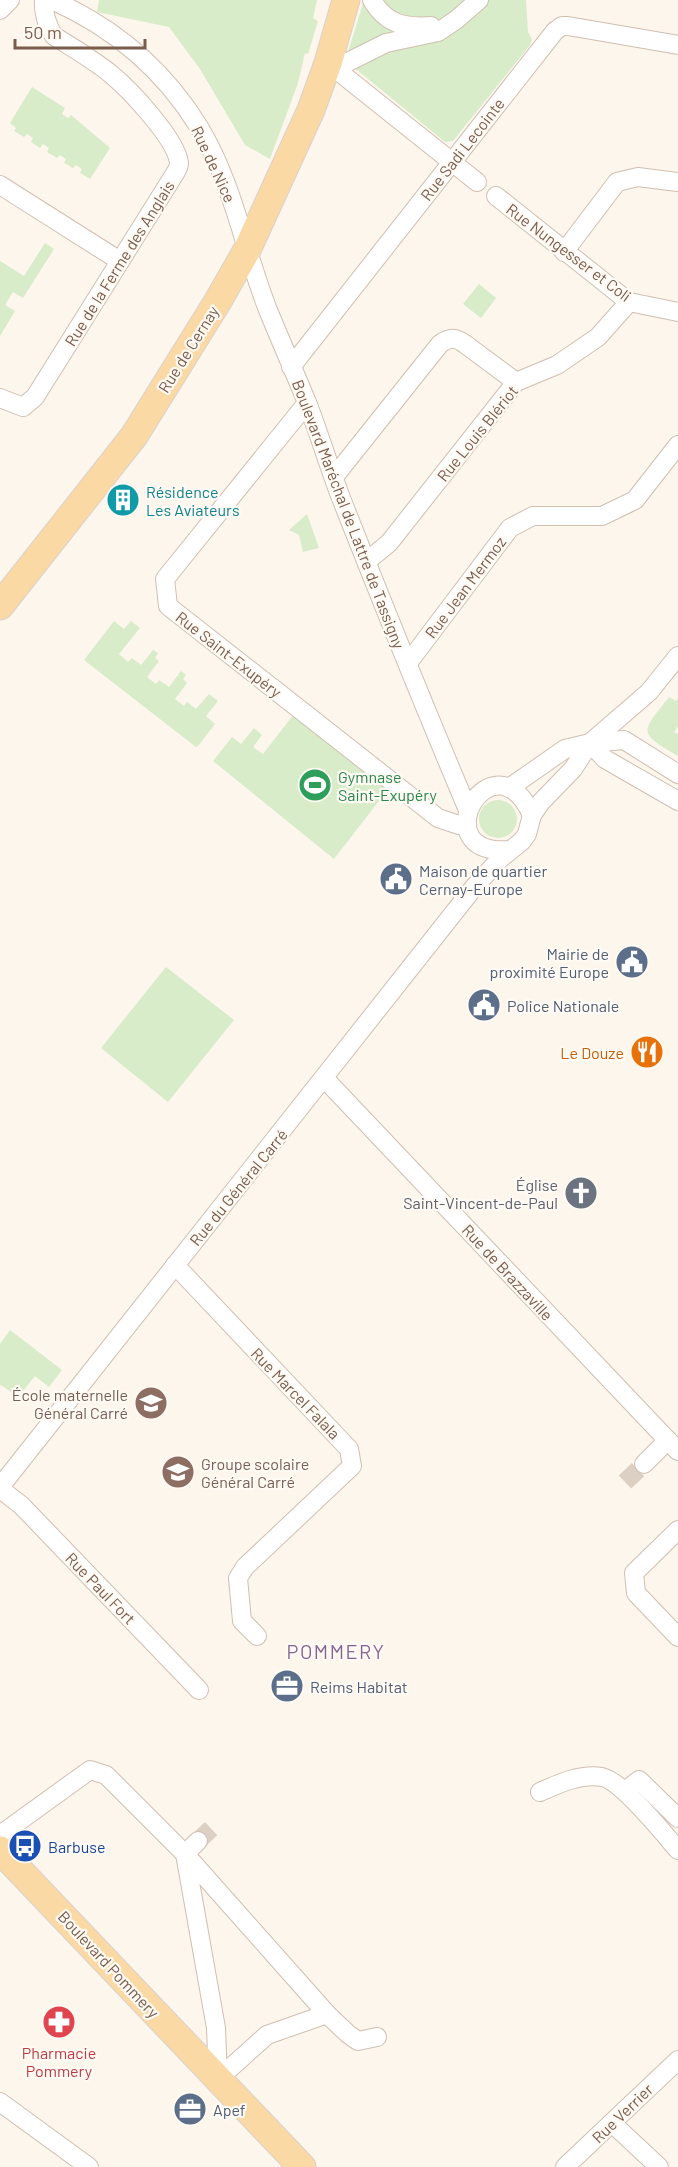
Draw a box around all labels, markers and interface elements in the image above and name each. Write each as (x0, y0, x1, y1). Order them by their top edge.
scale bar (15, 12, 146, 50)
text: 50 m (24, 21, 62, 43)
street label: Rue Sadi Lecointe (416, 94, 508, 204)
street label: Rue de Nice (188, 123, 240, 205)
street label: Rue de la Ferme des Anglais (60, 177, 178, 349)
street label: Rue Nungesser et Coli (503, 199, 635, 305)
street label: Rue de Cernay (154, 302, 223, 396)
street label: Boulevard Maréchal de Lattre de Tassigny (289, 377, 409, 652)
street label: Rue Louis Blériot (432, 381, 522, 485)
building icon: Résidence Les Aviateurs (105, 482, 141, 518)
place label: Résidence Les Aviateurs (146, 482, 240, 519)
street label: Rue Jean Mermoz (421, 532, 509, 642)
street label: Rue Saint-Exupéry (172, 607, 286, 702)
sports icon: Gymnase Saint-Exupéry (297, 767, 333, 803)
place label: Gymnase Saint-Exupéry (338, 767, 437, 804)
public building icon: Maison de quartier Cernay-Europe (378, 861, 414, 897)
place label: Maison de quartier Cernay-Europe (419, 861, 547, 898)
place label: Mairie de proximité Europe (490, 944, 609, 981)
public building icon: Mairie de proximité Europe (614, 944, 650, 980)
public building icon: Police Nationale (466, 987, 502, 1023)
place label: Police Nationale (507, 996, 619, 1015)
restaurant icon: Le Douze (629, 1034, 665, 1070)
place label: Le Douze (560, 1043, 624, 1062)
street label: Rue du Général Carré (185, 1125, 291, 1249)
place label: Église Saint-Vincent-de-Paul (403, 1175, 558, 1212)
church icon: Église Saint-Vincent-de-Paul (563, 1175, 599, 1211)
street label: Rue de Brazzaville (459, 1220, 557, 1324)
street label: Rue Marcel Falala (248, 1343, 344, 1443)
place label: École maternelle Général Carré (12, 1385, 128, 1422)
school or university icon: École maternelle Général Carré (133, 1385, 169, 1421)
school or university icon: Groupe scolaire Général Carré (160, 1454, 196, 1490)
place label: Groupe scolaire Général Carré (201, 1454, 309, 1491)
street label: Rue Paul Fort (62, 1548, 140, 1628)
district label: POMMERY (287, 1639, 385, 1663)
office icon: Reims Habitat (269, 1668, 305, 1704)
place label: Reims Habitat (310, 1677, 408, 1696)
bus stop icon: Barbuse (7, 1828, 43, 1864)
place label: Barbuse (48, 1837, 105, 1856)
street label: Boulevard Pommery (55, 1907, 164, 2022)
pharmacy icon: Pharmacie Pommery (41, 2004, 77, 2040)
place label: Pharmacie Pommery (22, 2043, 96, 2080)
street label: Rue Verrier (588, 2079, 657, 2147)
office icon: Apef (172, 2091, 208, 2127)
place label: Apef (213, 2100, 246, 2119)

